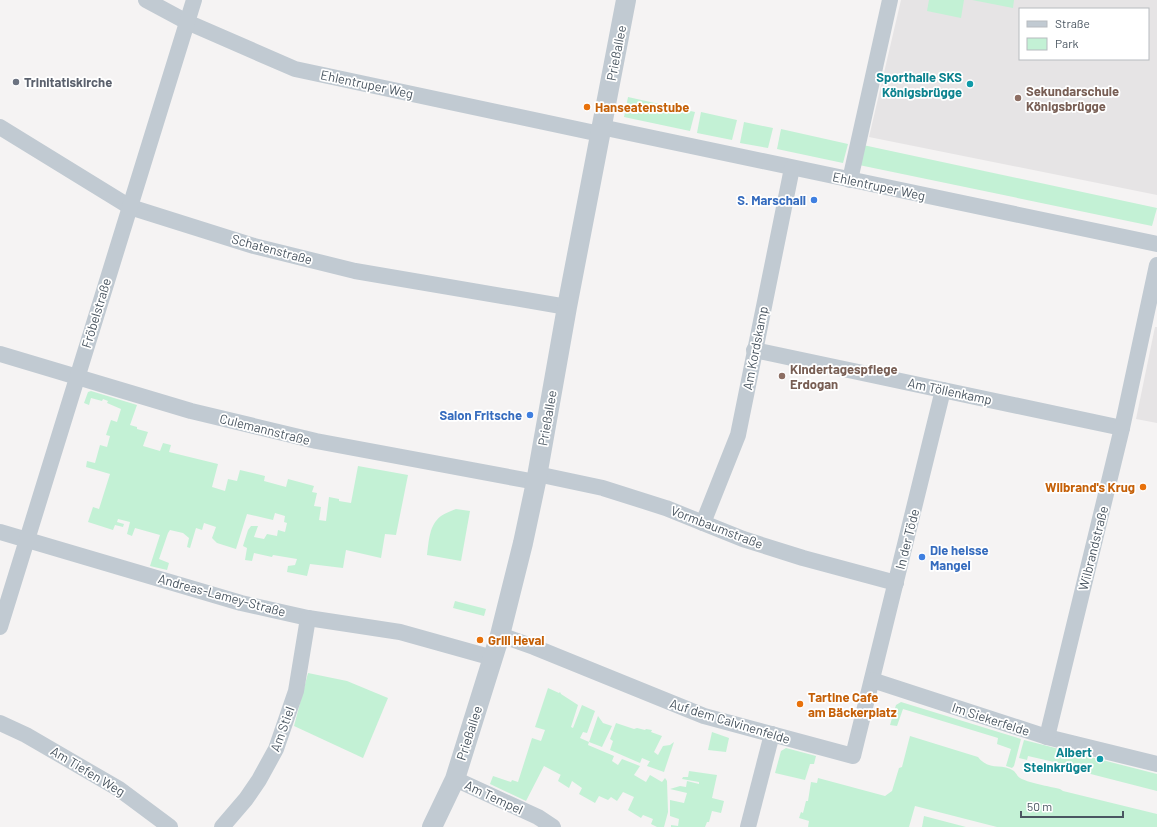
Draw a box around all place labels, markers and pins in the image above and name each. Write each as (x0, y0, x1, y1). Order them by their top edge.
place label: Sporthalle SKS Königsbrügge (876, 69, 962, 100)
place label: Trinitatiskirche (24, 74, 112, 90)
marker: Trinitatiskirche (11, 77, 21, 87)
marker: Sporthalle SKS Königsbrügge (965, 79, 975, 89)
place label: Sekundarschule Königsbrügge (1026, 83, 1119, 114)
marker: Sekundarschule Königsbrügge (1013, 93, 1023, 103)
place label: Hanseatenstube (595, 99, 689, 115)
marker: Hanseatenstube (582, 102, 592, 112)
place label: S. Marschall (737, 192, 806, 208)
marker: S. Marschall (809, 195, 819, 205)
place label: Kindertagespflege Erdogan (790, 361, 898, 392)
marker: Kindertagespflege Erdogan (777, 371, 787, 381)
place label: Salon Fritsche (440, 407, 522, 423)
marker: Salon Fritsche (525, 410, 535, 420)
place label: Wilbrand's Krug (1045, 479, 1135, 495)
marker: Wilbrand's Krug (1138, 482, 1148, 492)
place label: Die heisse Mangel (930, 542, 989, 573)
marker: Die heisse Mangel (917, 552, 927, 562)
place label: Grill Heval (488, 632, 545, 648)
marker: Grill Heval (475, 635, 485, 645)
place label: Tartine Cafe am Bäckerplatz (808, 689, 897, 720)
marker: Tartine Cafe am Bäckerplatz (795, 699, 805, 709)
place label: Albert Steinkrüger (1024, 744, 1092, 775)
marker: Albert Steinkrüger (1095, 754, 1105, 764)

